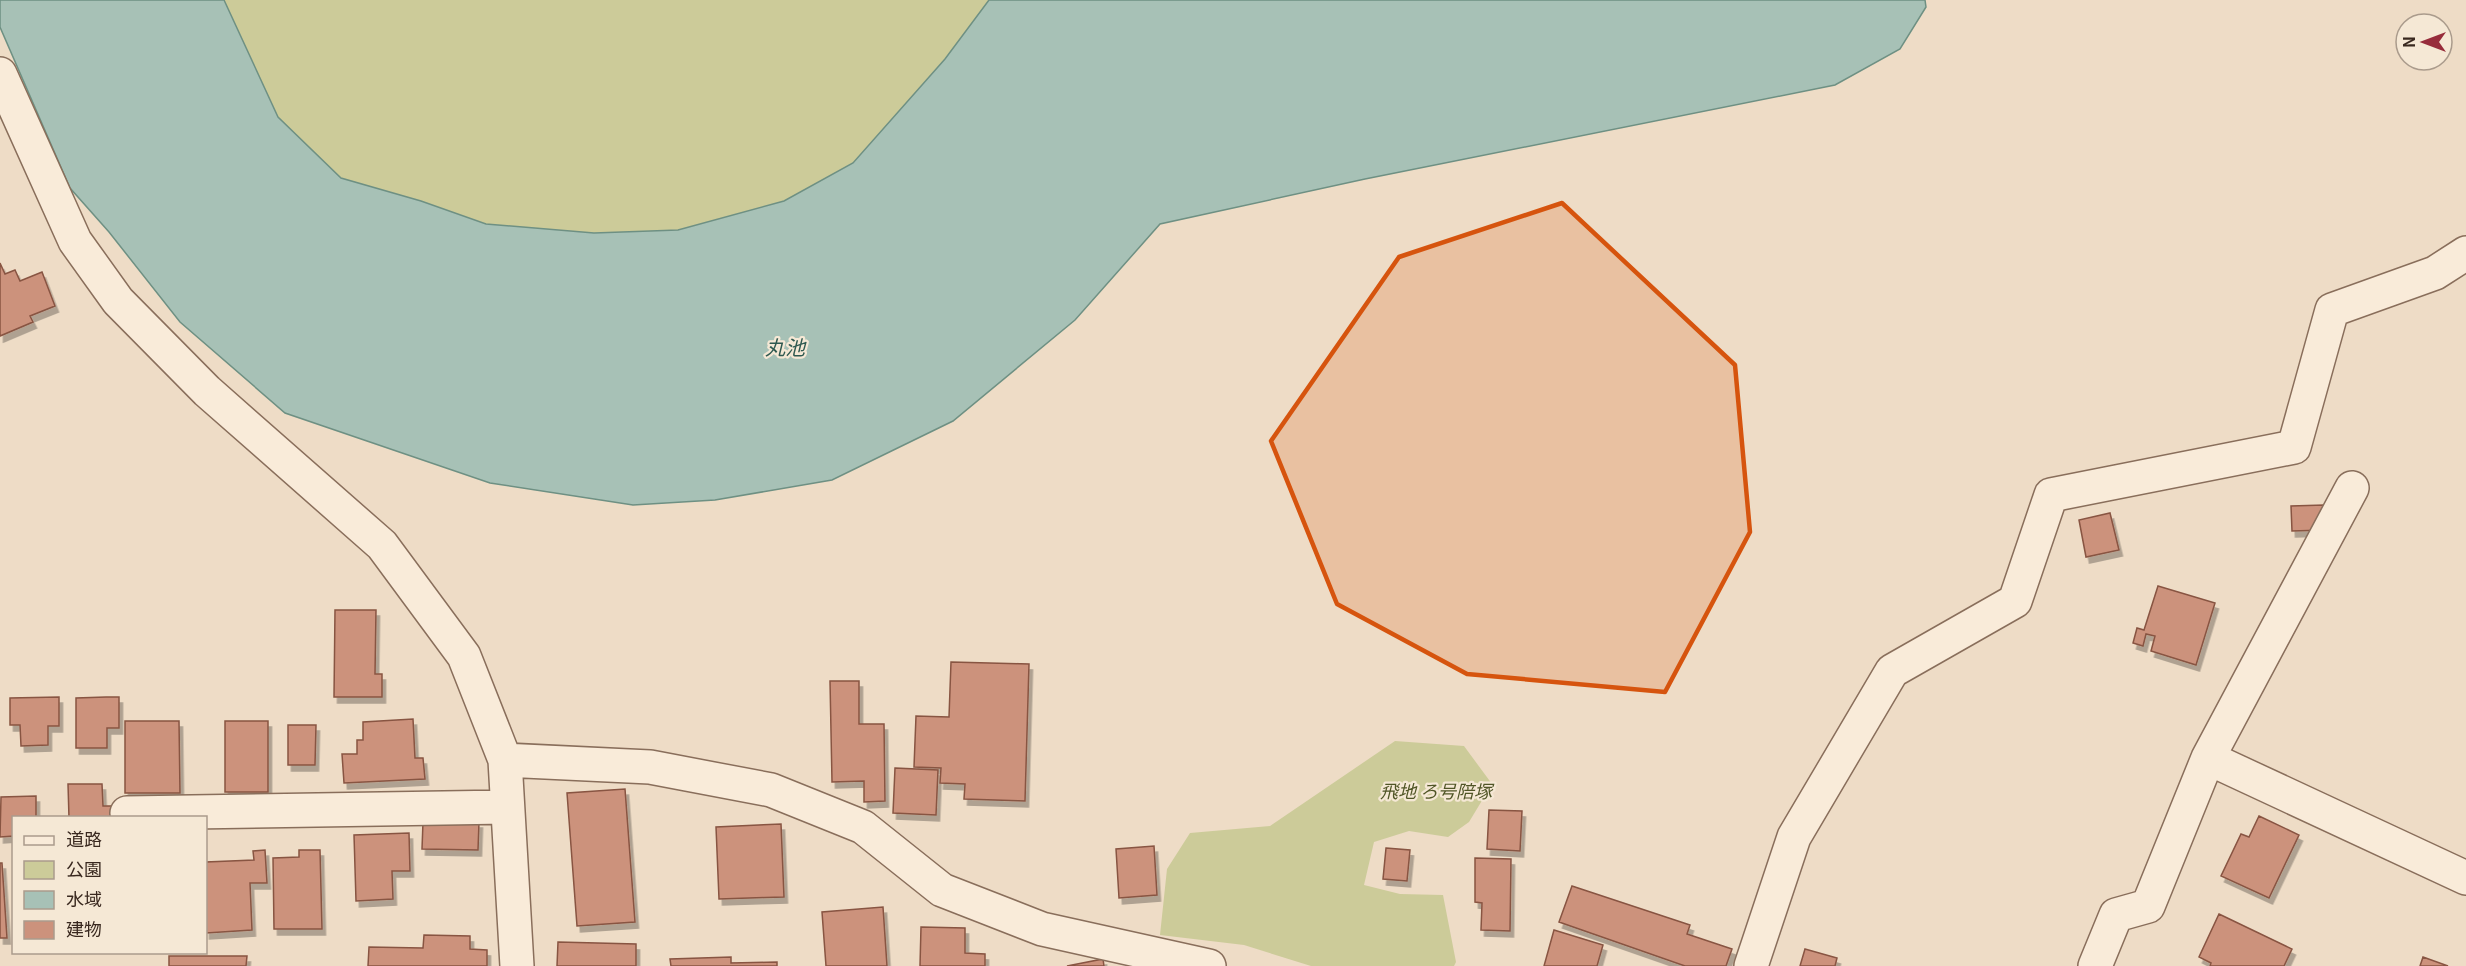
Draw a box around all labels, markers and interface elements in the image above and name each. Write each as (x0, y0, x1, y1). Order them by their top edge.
north arrow (2394, 12, 2454, 72)
text: N (2396, 36, 2420, 48)
water label: 丸池 (765, 332, 807, 361)
park label: 飛地 ろ号陪塚 (1380, 777, 1495, 803)
legend (12, 816, 207, 954)
text: 道路 (66, 825, 102, 851)
text: 公園 (66, 855, 102, 881)
text: 水域 (66, 885, 102, 911)
text: 建物 (66, 915, 102, 941)

